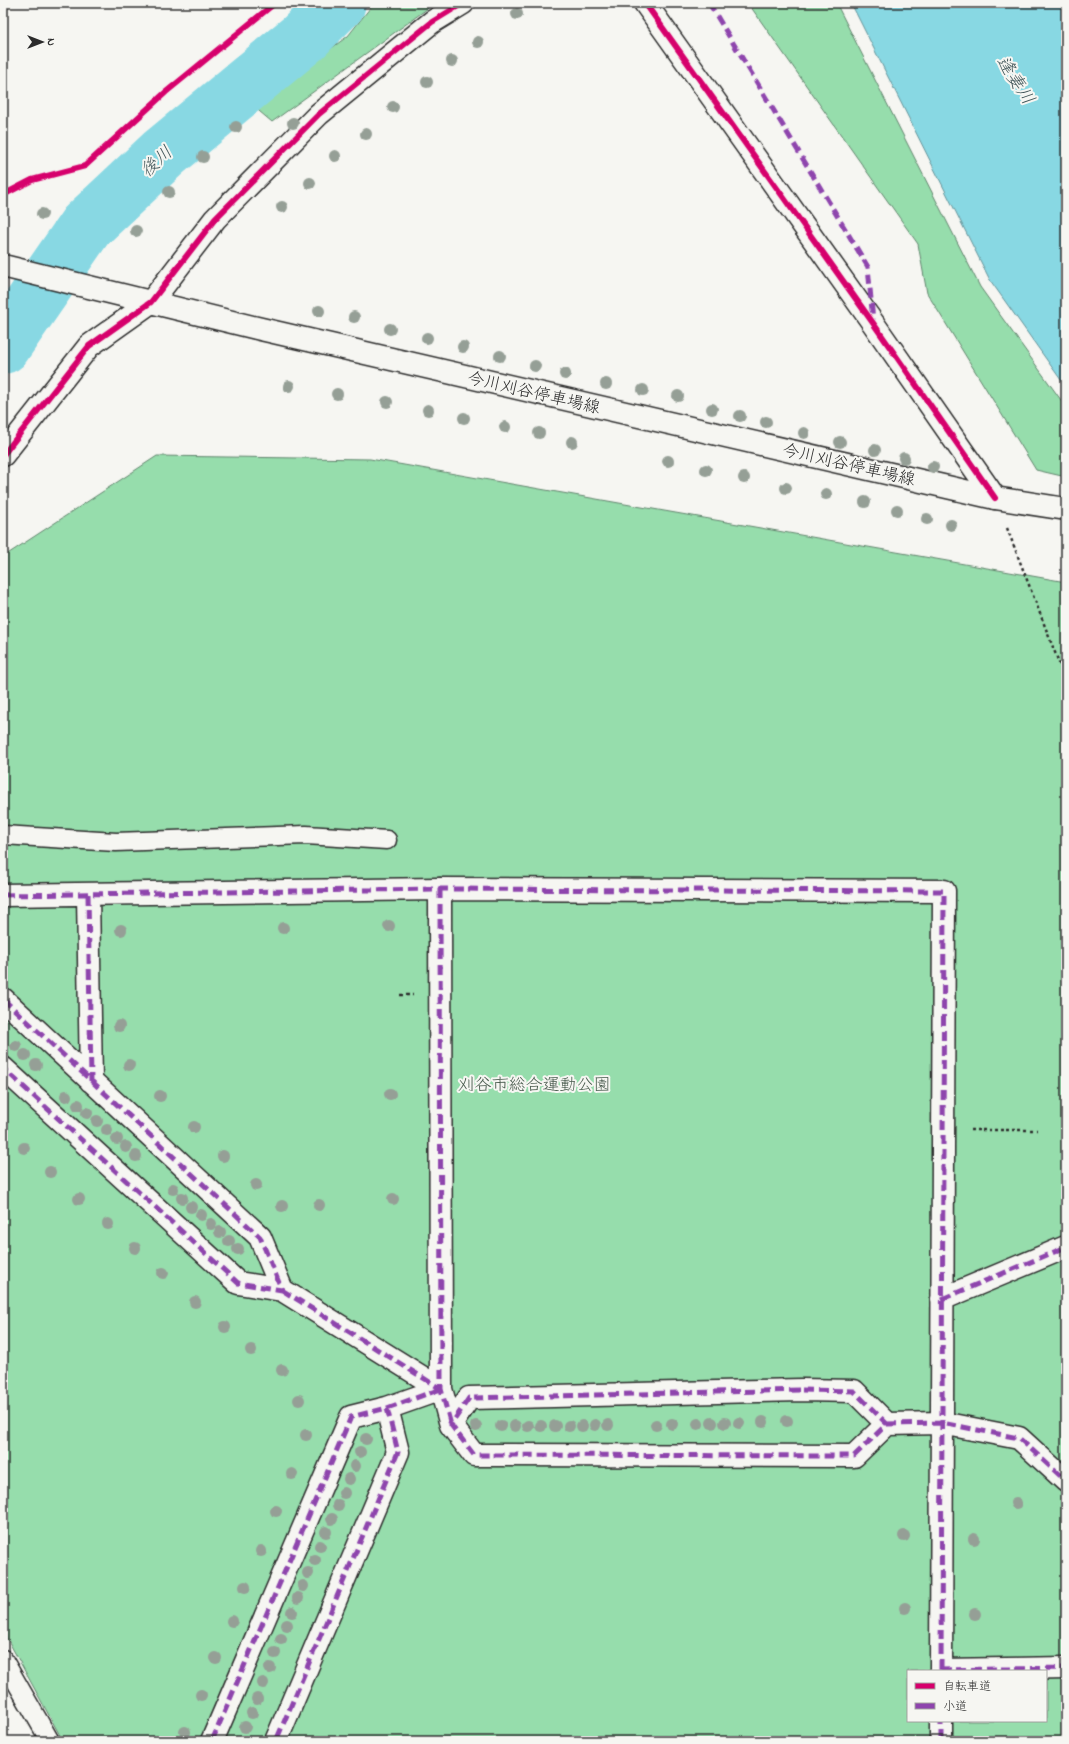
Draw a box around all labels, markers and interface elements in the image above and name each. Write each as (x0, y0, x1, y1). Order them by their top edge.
north arrow (22, 22, 62, 62)
text: N (43, 38, 59, 46)
water label: 逢妻川 (989, 51, 1040, 111)
water label: 後川 (135, 141, 179, 184)
street label: 今川刈谷停車場線 (465, 366, 603, 421)
street label: 今川刈谷停車場線 (780, 438, 918, 493)
park label: 刈谷市総合運動公園 (458, 1073, 611, 1098)
legend (907, 1670, 1047, 1722)
text: 自転車道 (943, 1678, 991, 1696)
text: 小道 (943, 1698, 967, 1716)

